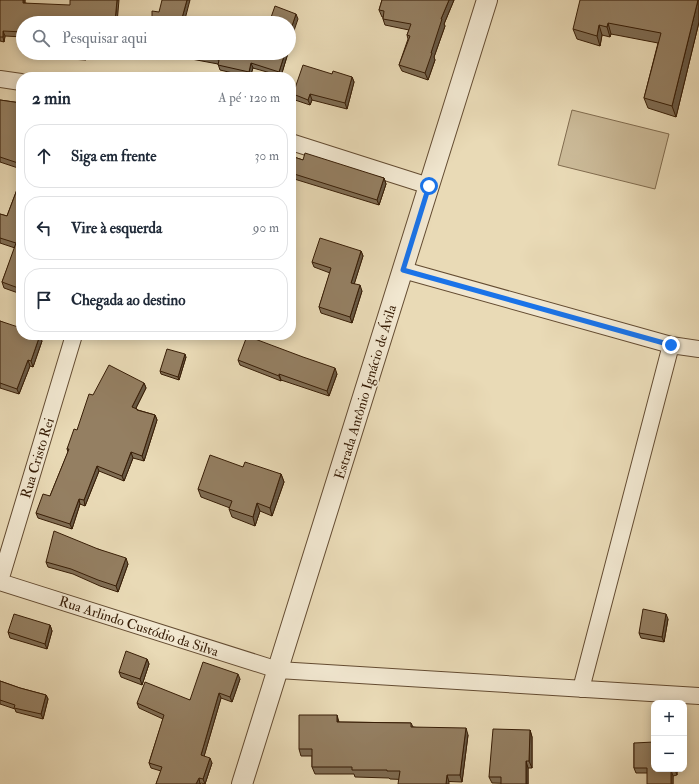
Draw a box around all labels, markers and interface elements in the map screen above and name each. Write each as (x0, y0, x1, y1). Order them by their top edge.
search box (16, 16, 296, 60)
icon: search (30, 27, 52, 49)
text: Pesquisar aqui (62, 29, 147, 48)
text: 2 min (32, 88, 71, 109)
text: A pé · 120 m (218, 90, 280, 106)
icon: ahead (33, 145, 55, 167)
text: Siga em frente (71, 147, 157, 166)
text: 30 m (255, 148, 279, 164)
route start (420, 177, 438, 195)
icon: left (33, 217, 55, 239)
text: Vire à esquerda (71, 219, 162, 238)
text: 90 m (253, 220, 279, 236)
icon: arrive (33, 289, 55, 311)
text: Chegada ao destino (71, 291, 186, 310)
street label: Estrada Antônio Ignácio de Ávila (331, 303, 400, 481)
route end (662, 336, 680, 354)
street label: Rua Cristo Rei (17, 416, 58, 500)
street label: Rua Arlindo Custódio da Silva (57, 593, 221, 660)
map controls (651, 700, 687, 772)
button: + (651, 700, 687, 736)
button: − (651, 736, 687, 772)

